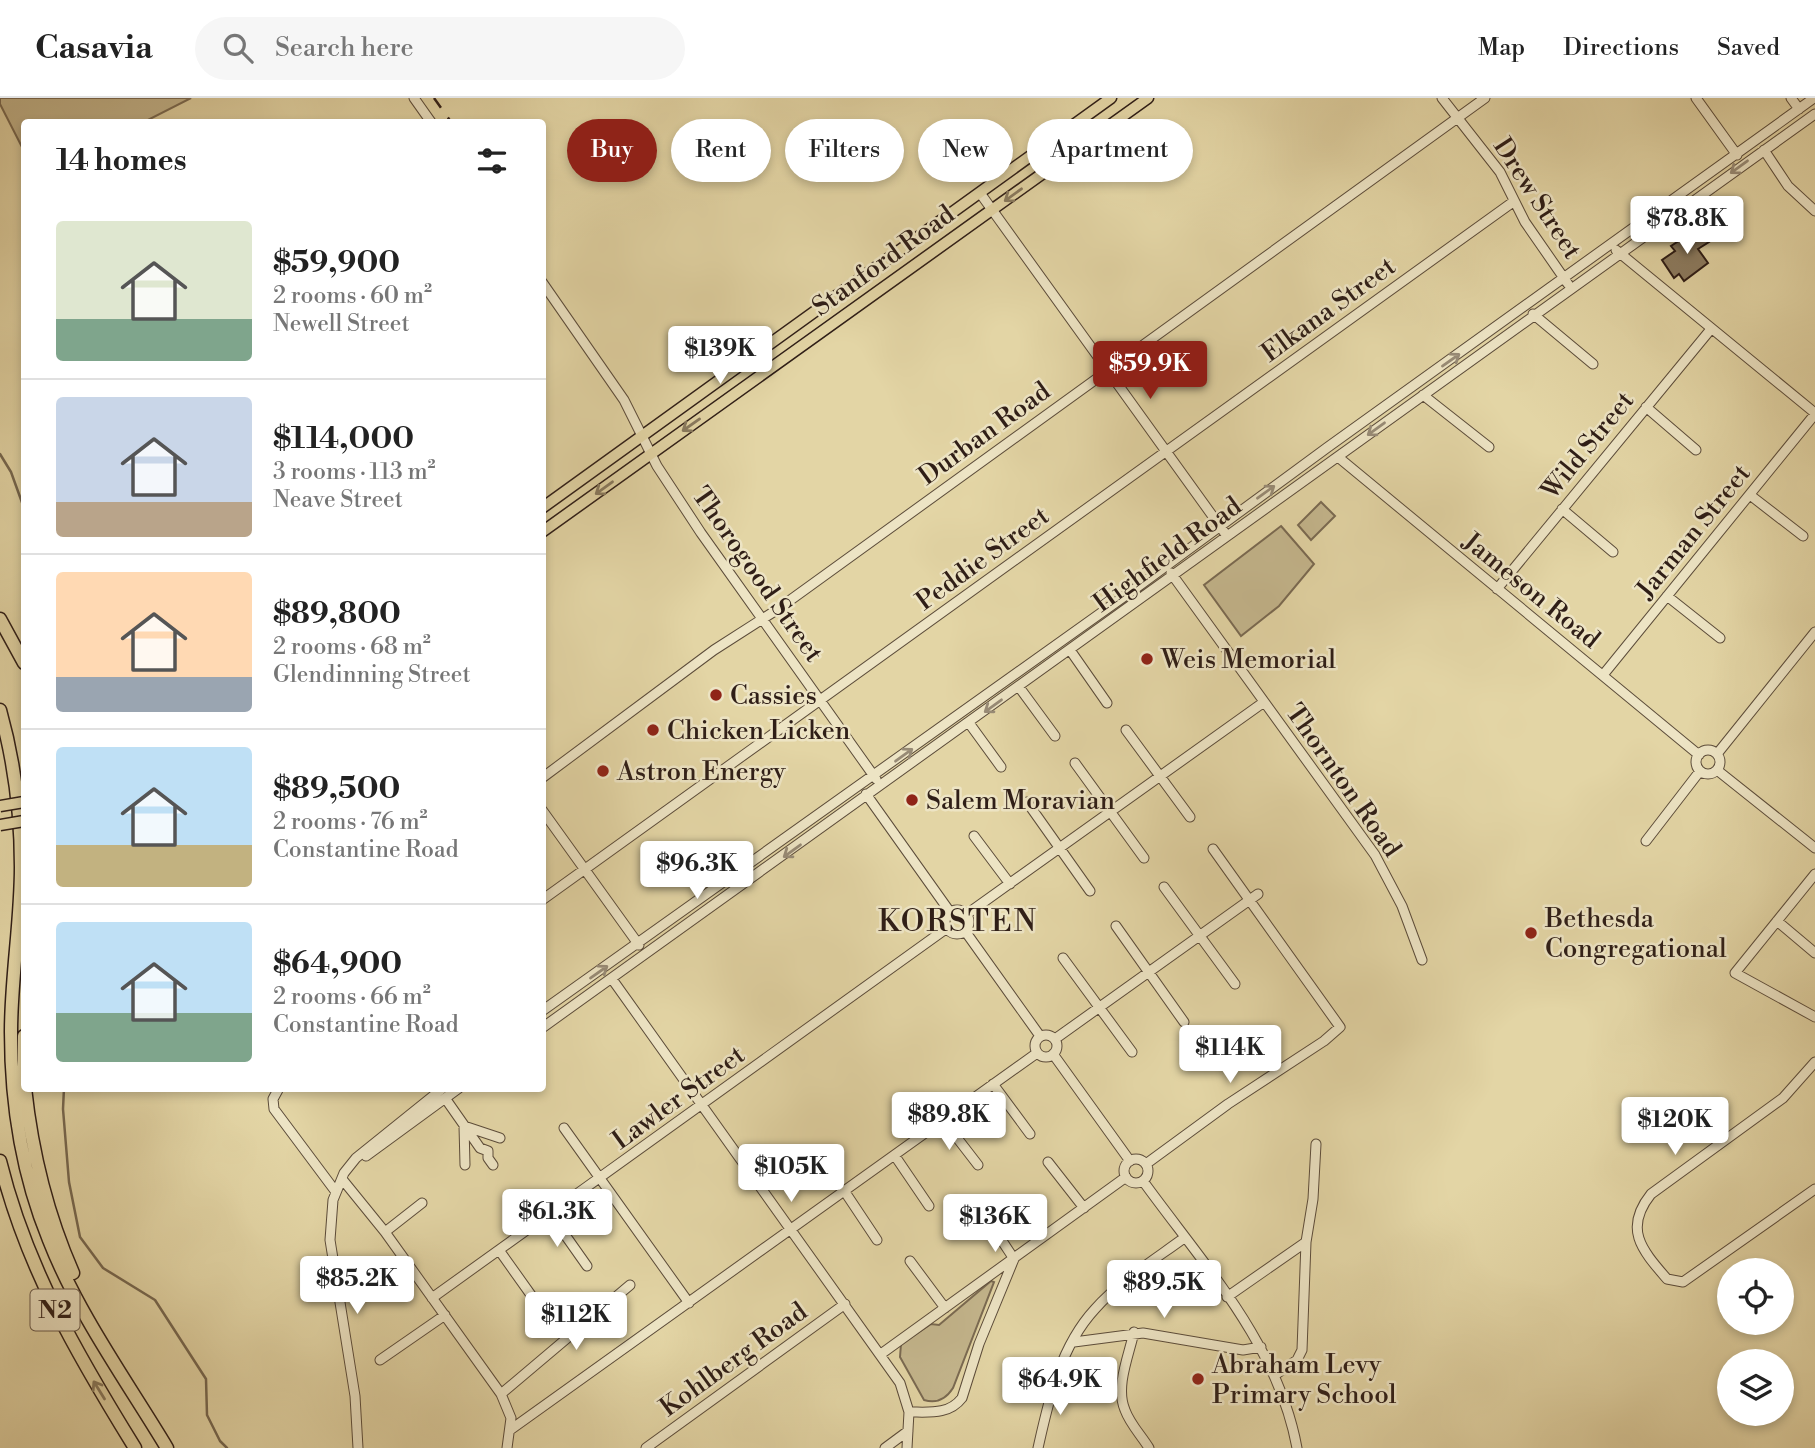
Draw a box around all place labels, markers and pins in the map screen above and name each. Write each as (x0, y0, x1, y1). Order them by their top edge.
pin: $78.8K (1630, 197, 1744, 256)
pin: $139K (671, 327, 769, 386)
pin: $59.9K (1093, 342, 1207, 401)
place label: Weis Memorial (1160, 644, 1336, 676)
marker: Weis Memorial (1139, 651, 1155, 667)
place label: Cassies (730, 680, 817, 712)
marker: Cassies (708, 687, 724, 703)
place label: Chicken Licken (667, 715, 850, 747)
marker: Chicken Licken (645, 722, 661, 738)
place label: Astron Energy (616, 756, 786, 788)
marker: Astron Energy (595, 763, 611, 779)
place label: Salem Moravian (926, 785, 1115, 817)
marker: Salem Moravian (904, 792, 920, 808)
pin: $96.3K (640, 842, 754, 901)
place label: Bethesda Congregational (1544, 903, 1727, 965)
marker: Bethesda Congregational (1523, 925, 1539, 941)
pin: $114K (1181, 1026, 1279, 1085)
pin: $89.8K (892, 1093, 1006, 1152)
pin: $120K (1626, 1098, 1724, 1157)
pin: $105K (742, 1144, 840, 1204)
pin: $61.3K (500, 1190, 614, 1249)
pin: $136K (946, 1194, 1044, 1254)
pin: $85.2K (300, 1256, 414, 1316)
pin: $89.5K (1107, 1260, 1221, 1320)
pin: $112K (527, 1292, 625, 1352)
place label: Abraham Levy Primary School (1211, 1349, 1397, 1411)
pin: $64.9K (1003, 1358, 1117, 1417)
marker: Abraham Levy Primary School (1190, 1371, 1206, 1387)

